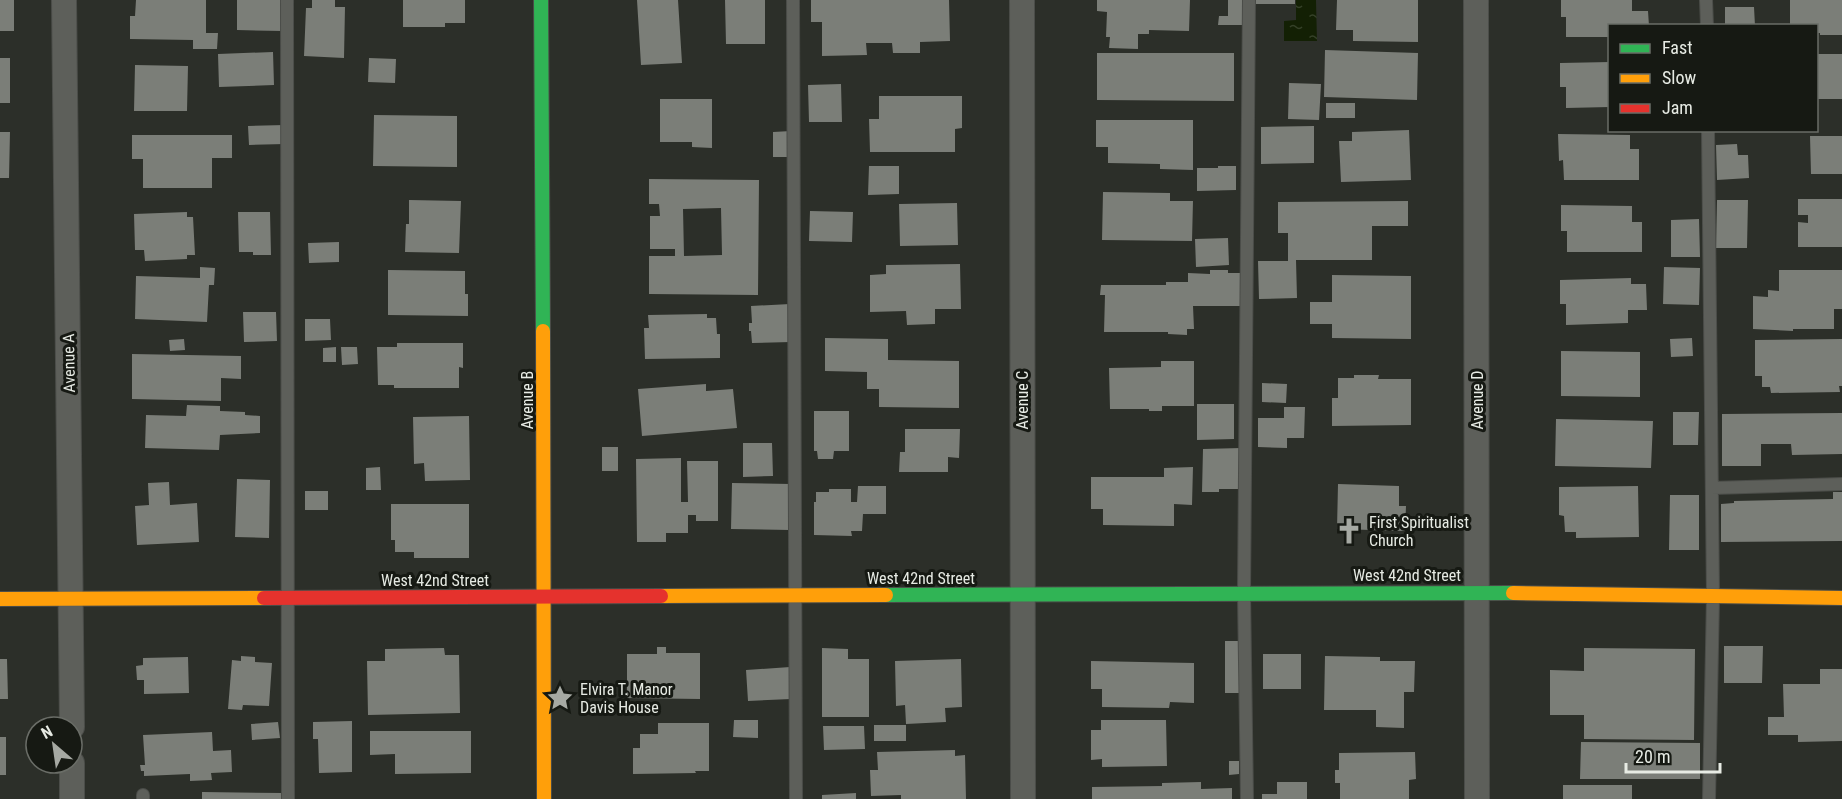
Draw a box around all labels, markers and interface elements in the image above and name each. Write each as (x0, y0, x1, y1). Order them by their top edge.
legend (1608, 24, 1818, 132)
text: Fast (1662, 37, 1693, 58)
text: Slow (1662, 67, 1697, 88)
text: Jam (1662, 97, 1693, 118)
street label: Avenue A (59, 333, 79, 393)
street label: Avenue B (518, 371, 537, 429)
street label: Avenue C (1013, 371, 1032, 429)
street label: Avenue D (1468, 371, 1487, 429)
place label: First Spiritualist Church (1369, 513, 1469, 550)
church icon: First Spiritualist Church (1334, 516, 1364, 546)
street label: West 42nd Street (1353, 566, 1461, 585)
street label: West 42nd Street (867, 569, 975, 588)
street label: West 42nd Street (381, 571, 489, 590)
place label: Elvira T. Manor Davis House (580, 680, 673, 717)
place icon: Elvira T. Manor Davis House (545, 683, 575, 713)
north arrow (24, 715, 84, 775)
text: N (38, 722, 56, 743)
scale bar (1626, 736, 1720, 774)
text: 20 m (1635, 746, 1670, 767)

